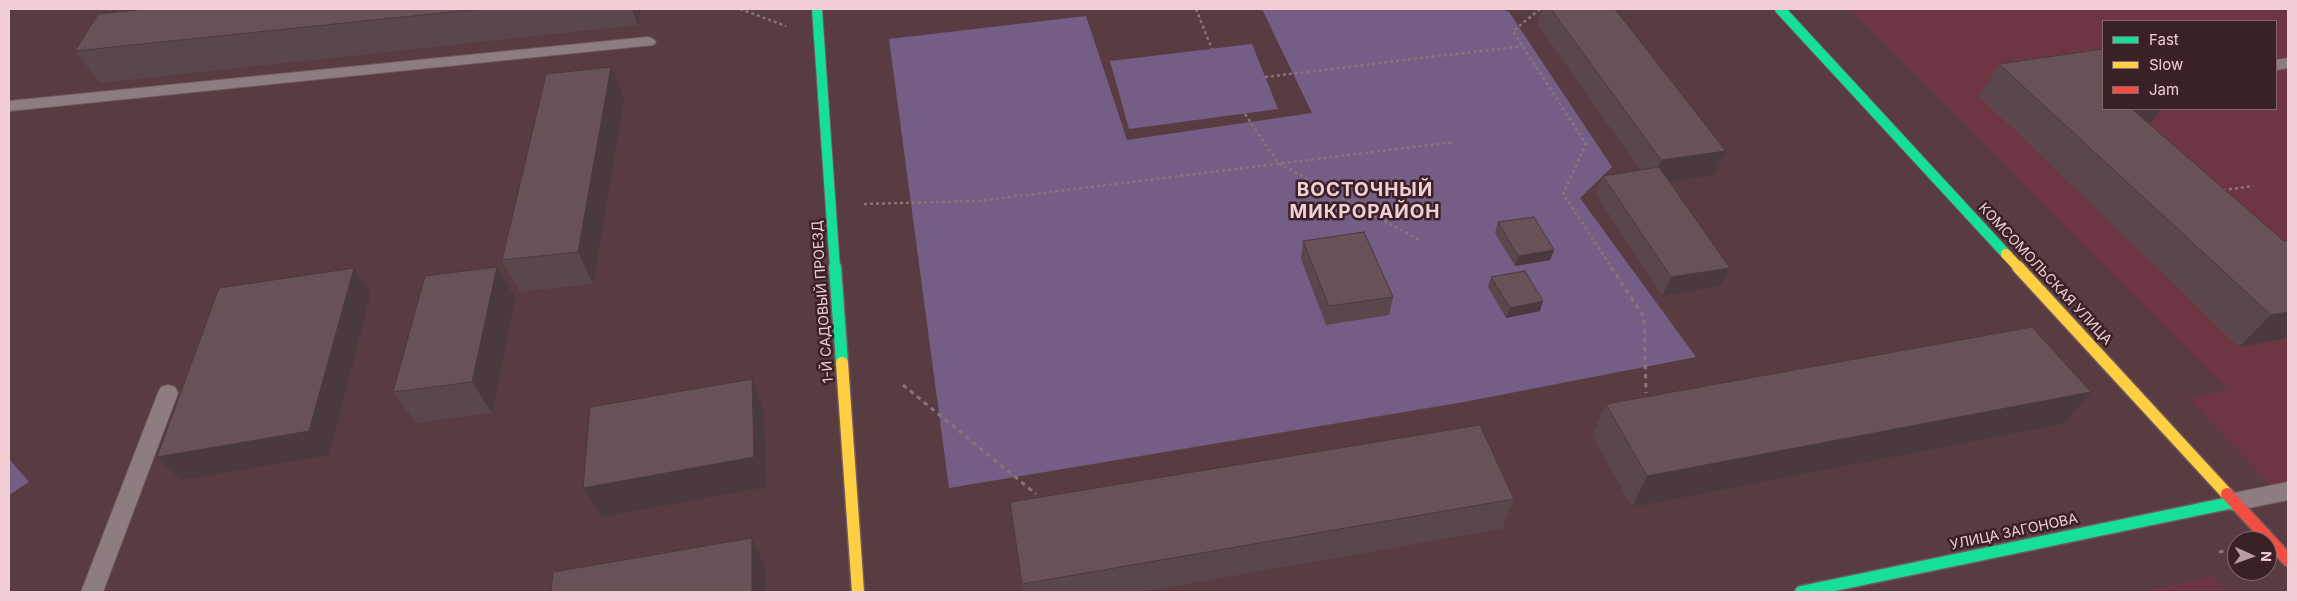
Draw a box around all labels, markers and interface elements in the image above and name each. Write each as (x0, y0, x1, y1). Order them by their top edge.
legend (2102, 20, 2277, 110)
text: Fast (2149, 30, 2179, 49)
text: Slow (2149, 55, 2183, 74)
text: Jam (2149, 80, 2179, 99)
district label: ВОСТОЧНЫЙ МИКРОРАЙОН (1288, 179, 1442, 223)
street label: КОМСОМОЛЬСКАЯ УЛИЦА (1975, 200, 2115, 348)
street label: 1-Й САДОВЫЙ ПРОЕЗД (809, 220, 837, 384)
street label: УЛИЦА ЗАГОНОВА (1949, 510, 2079, 554)
north arrow (2227, 531, 2277, 581)
text: N (2258, 551, 2275, 562)

